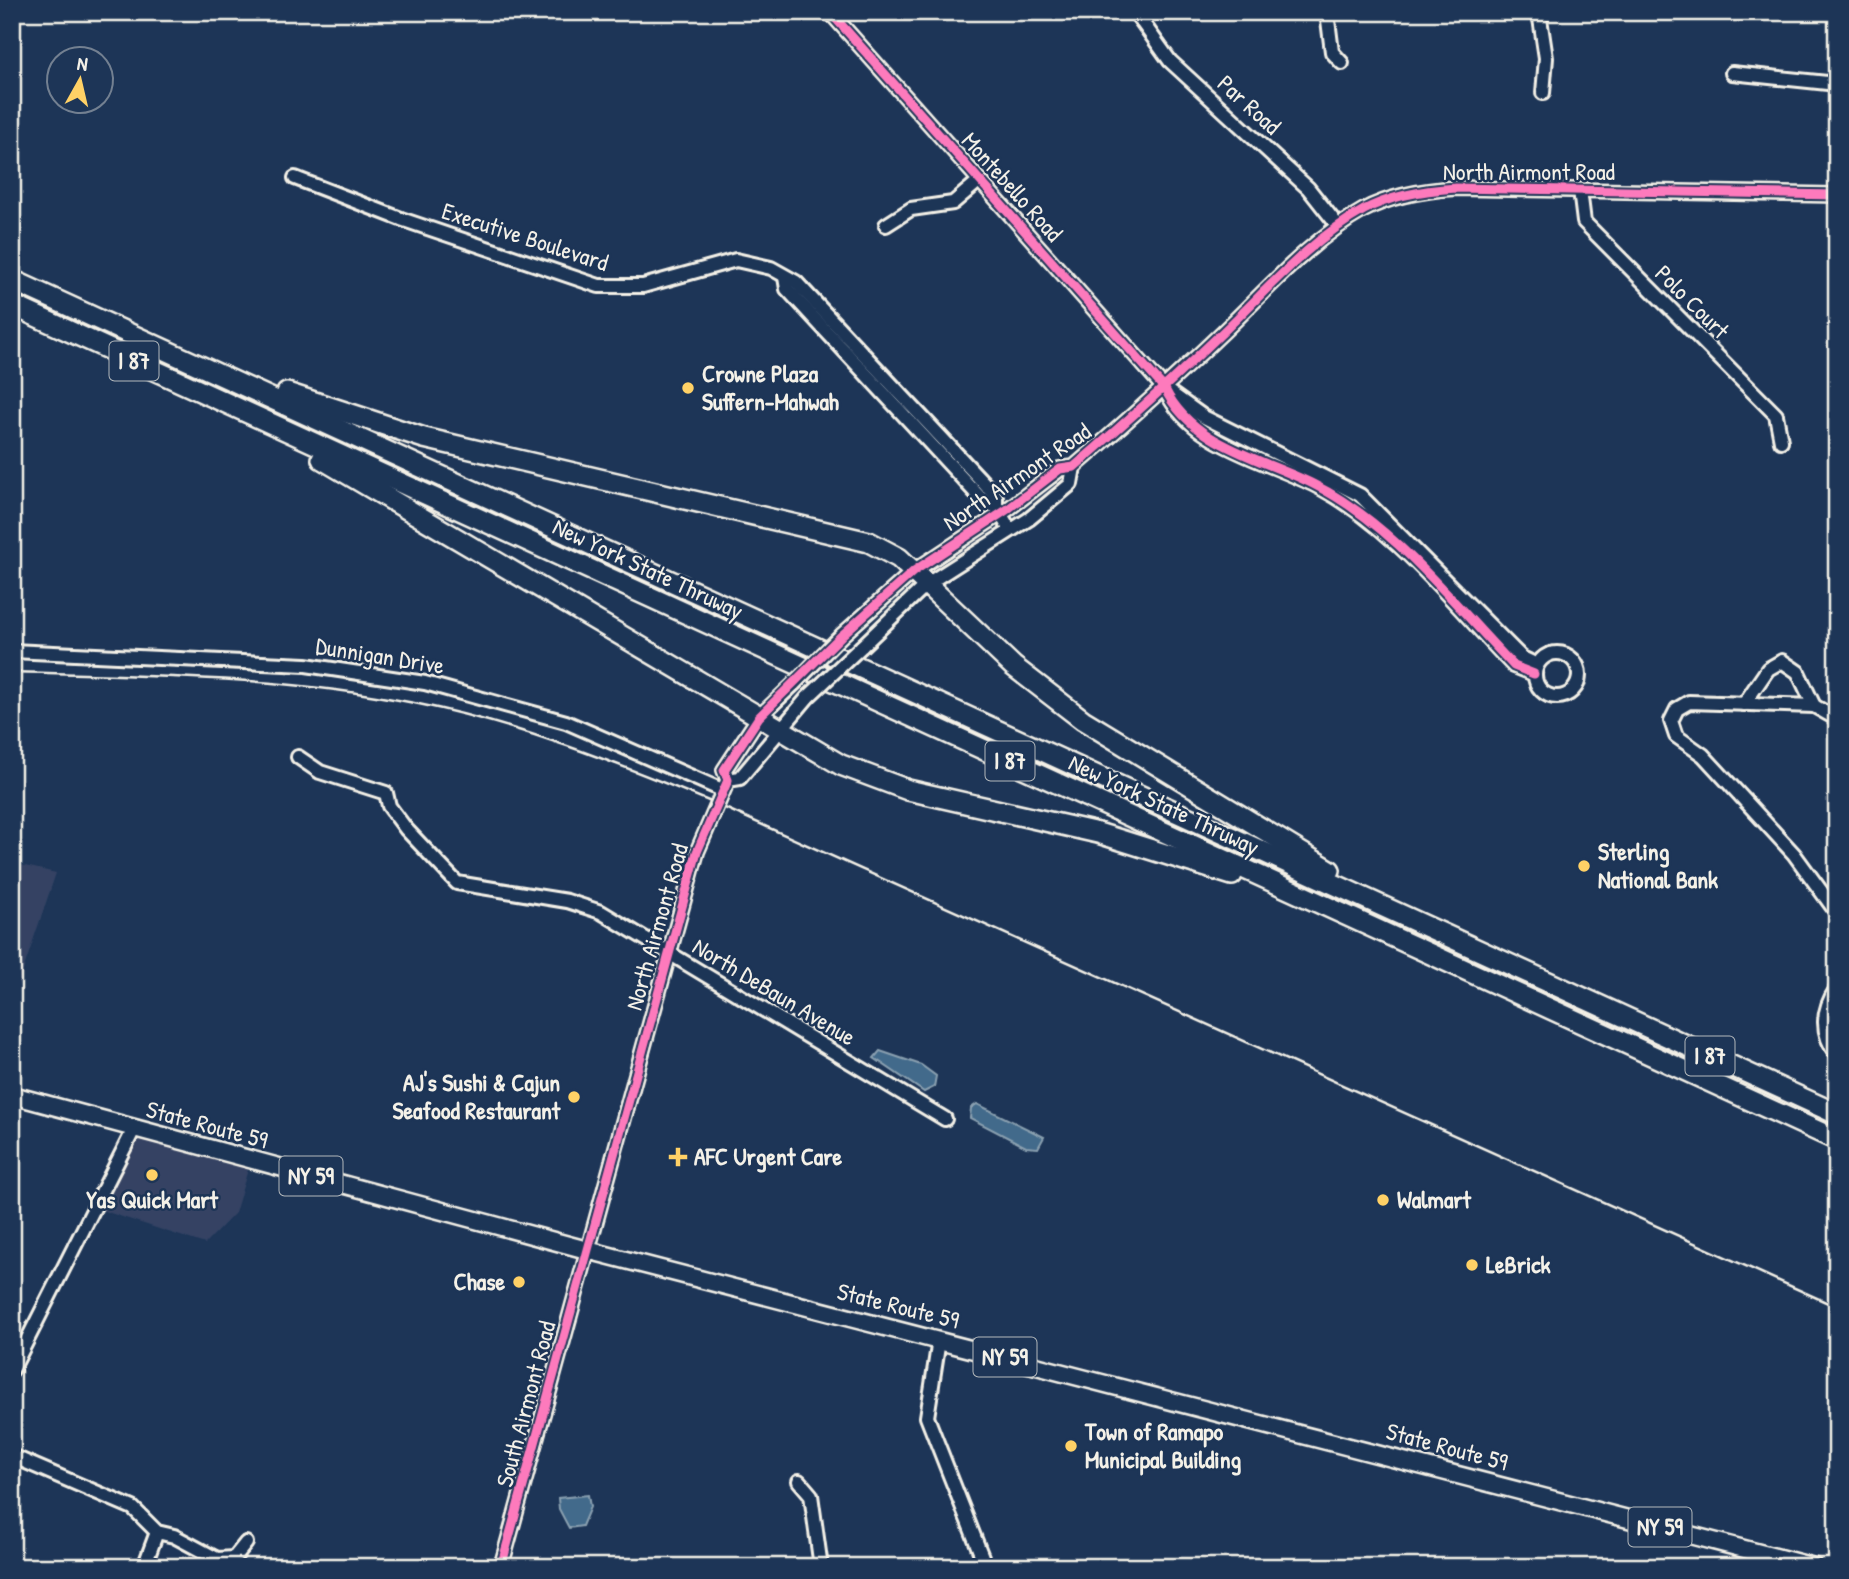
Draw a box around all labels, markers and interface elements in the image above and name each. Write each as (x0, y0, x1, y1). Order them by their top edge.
north arrow (46, 46, 116, 116)
text: N (76, 50, 89, 77)
street label: Par Road (1211, 67, 1288, 141)
street label: Montebello Road (955, 125, 1070, 248)
street label: North Airmont Road (1443, 155, 1615, 187)
street label: Executive Boulevard (438, 194, 613, 278)
street label: Polo Court (1649, 257, 1737, 346)
road number: I 87 (110, 342, 158, 380)
place label: Crowne Plaza Suffern-Mahwah (702, 357, 839, 417)
marker: Crowne Plaza Suffern-Mahwah (680, 380, 696, 396)
street label: North Airmont Road (936, 415, 1097, 537)
street label: New York State Thruway (548, 510, 749, 626)
street label: Dunnigan Drive (314, 629, 447, 681)
road number: I 87 (986, 741, 1034, 780)
street label: New York State Thruway (1064, 746, 1265, 862)
place label: Sterling National Bank (1598, 835, 1718, 895)
street label: North Airmont Road (617, 840, 695, 1014)
marker: Sterling National Bank (1576, 858, 1592, 874)
street label: North DeBaun Avenue (687, 930, 862, 1053)
road number: I 87 (1686, 1036, 1734, 1076)
place label: AJ's Sushi & Cajun Seafood Restaurant (392, 1066, 561, 1126)
marker: AJ's Sushi & Cajun Seafood Restaurant (566, 1089, 582, 1105)
street label: State Route 59 (143, 1092, 272, 1156)
place label: AFC Urgent Care (694, 1140, 842, 1173)
marker: AFC Urgent Care (668, 1147, 688, 1167)
road number: NY 59 (280, 1156, 342, 1196)
marker: Yas Quick Mart (144, 1167, 160, 1183)
place label: Yas Quick Mart (86, 1183, 218, 1215)
place label: Walmart (1397, 1183, 1472, 1215)
marker: Walmart (1375, 1192, 1391, 1208)
place label: LeBrick (1486, 1248, 1551, 1280)
marker: LeBrick (1464, 1257, 1480, 1273)
place label: Chase (454, 1265, 505, 1297)
marker: Chase (511, 1274, 527, 1290)
street label: State Route 59 (834, 1274, 963, 1336)
street label: South Airmont Road (488, 1317, 563, 1490)
road number: NY 59 (974, 1338, 1036, 1376)
street label: State Route 59 (1383, 1414, 1512, 1478)
place label: Town of Ramapo Municipal Building (1084, 1415, 1241, 1476)
marker: Town of Ramapo Municipal Building (1063, 1438, 1079, 1454)
road number: NY 59 (1628, 1508, 1692, 1546)

